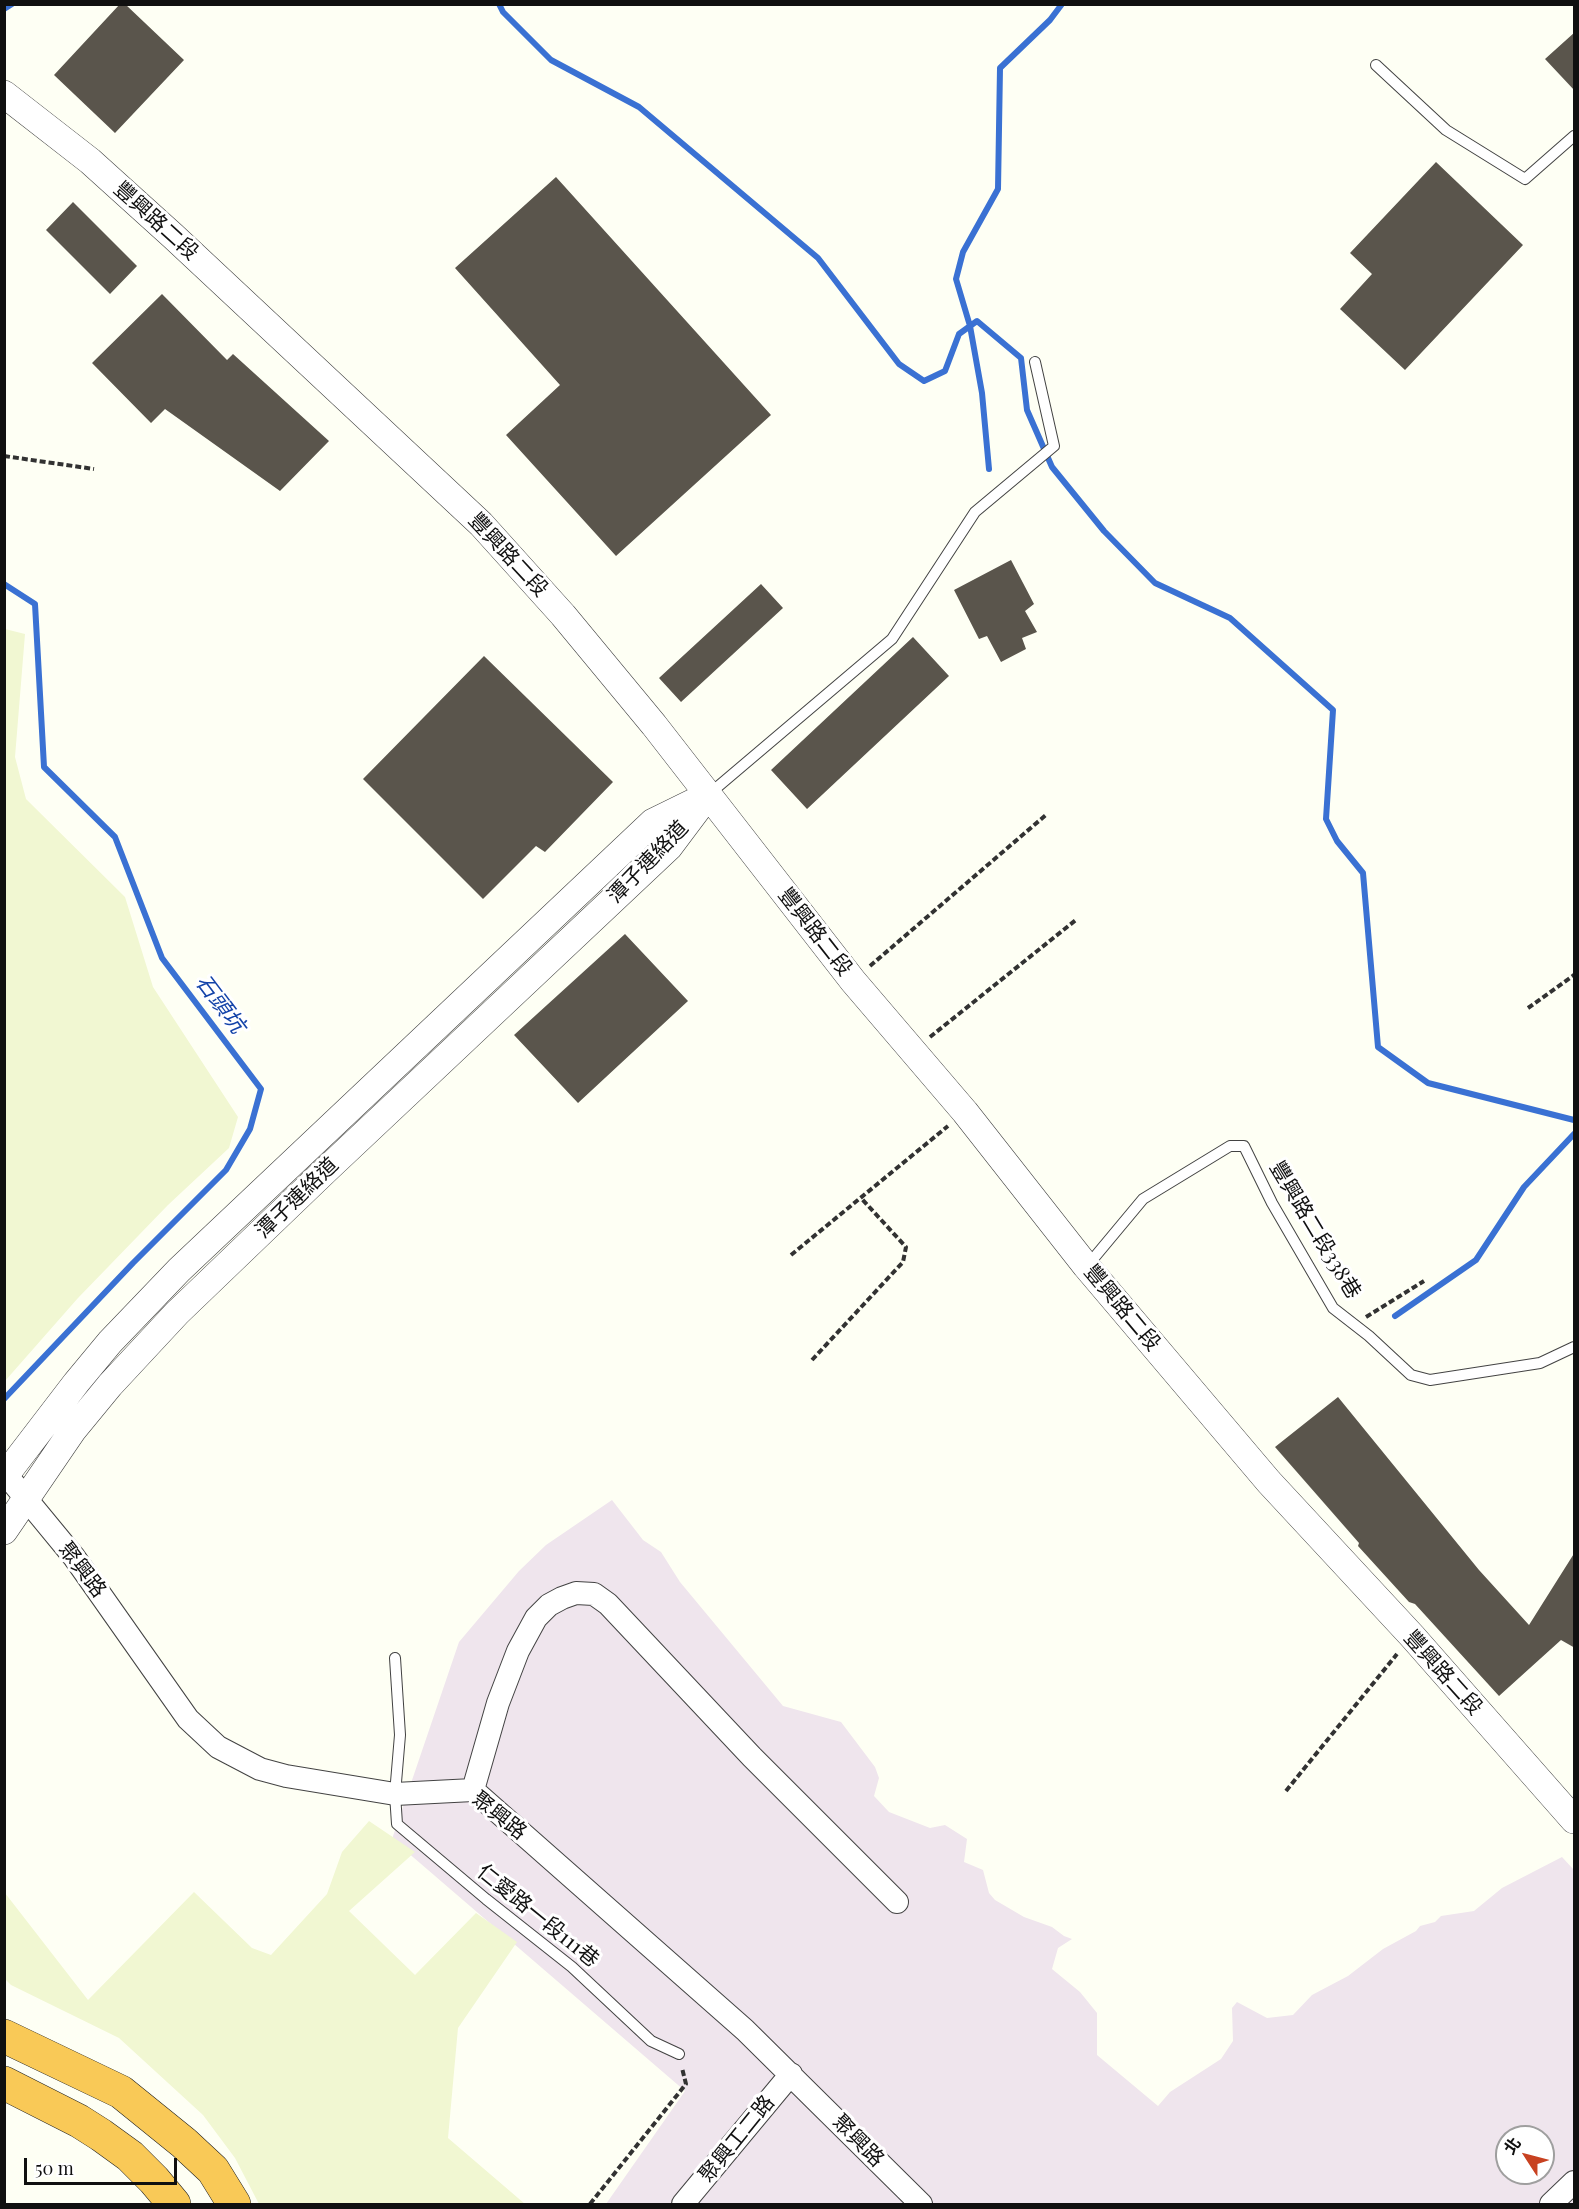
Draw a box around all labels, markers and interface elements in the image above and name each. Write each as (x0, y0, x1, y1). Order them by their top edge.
street label: 豐興路二段 (109, 177, 203, 265)
street label: 豐興路二段 (463, 508, 553, 602)
street label: 潭子連絡道 (602, 815, 694, 909)
street label: 豐興路二段 (773, 883, 857, 981)
water label: 石頭坑 (190, 970, 250, 1038)
street label: 潭子連絡道 (250, 1152, 344, 1244)
street label: 豐興路二段338巷 (1264, 1157, 1366, 1303)
street label: 豐興路二段 (1079, 1260, 1165, 1356)
street label: 聚興路 (53, 1537, 111, 1603)
street label: 豐興路二段 (1399, 1626, 1487, 1720)
street label: 聚興路 (466, 1787, 532, 1845)
street label: 仁愛路一段111巷 (472, 1859, 604, 1973)
street label: 聚興工二路 (694, 2090, 780, 2188)
street label: 聚興路 (827, 2110, 889, 2172)
north arrow (1495, 2125, 1555, 2185)
text: 北 (1498, 2133, 1525, 2158)
scale bar (27, 2146, 180, 2184)
text: 50 m (35, 2156, 74, 2180)

